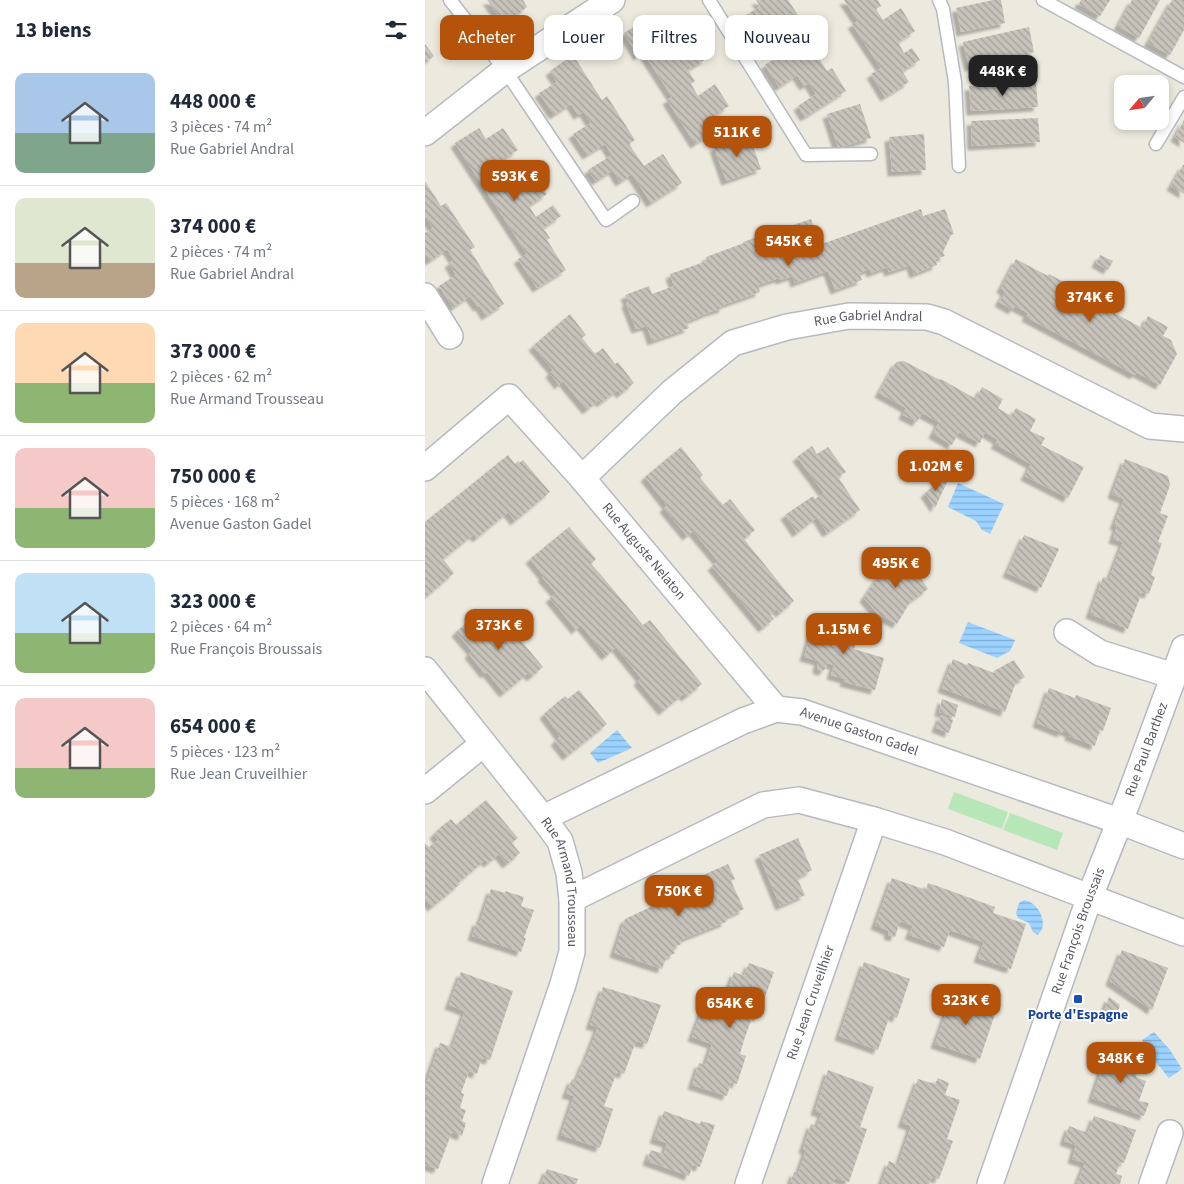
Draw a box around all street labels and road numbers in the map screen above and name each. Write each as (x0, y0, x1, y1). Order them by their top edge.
street label: Rue Gabriel Andral (812, 306, 923, 332)
street label: Rue Auguste Nelaton (597, 499, 690, 604)
street label: Rue Paul Barthez (1120, 699, 1173, 799)
street label: Avenue Gaston Gadel (797, 702, 921, 761)
street label: Rue Armand Trousseau (536, 813, 582, 947)
street label: Rue François Broussais (1047, 864, 1110, 997)
street label: Rue Jean Cruveilhier (782, 942, 840, 1063)

